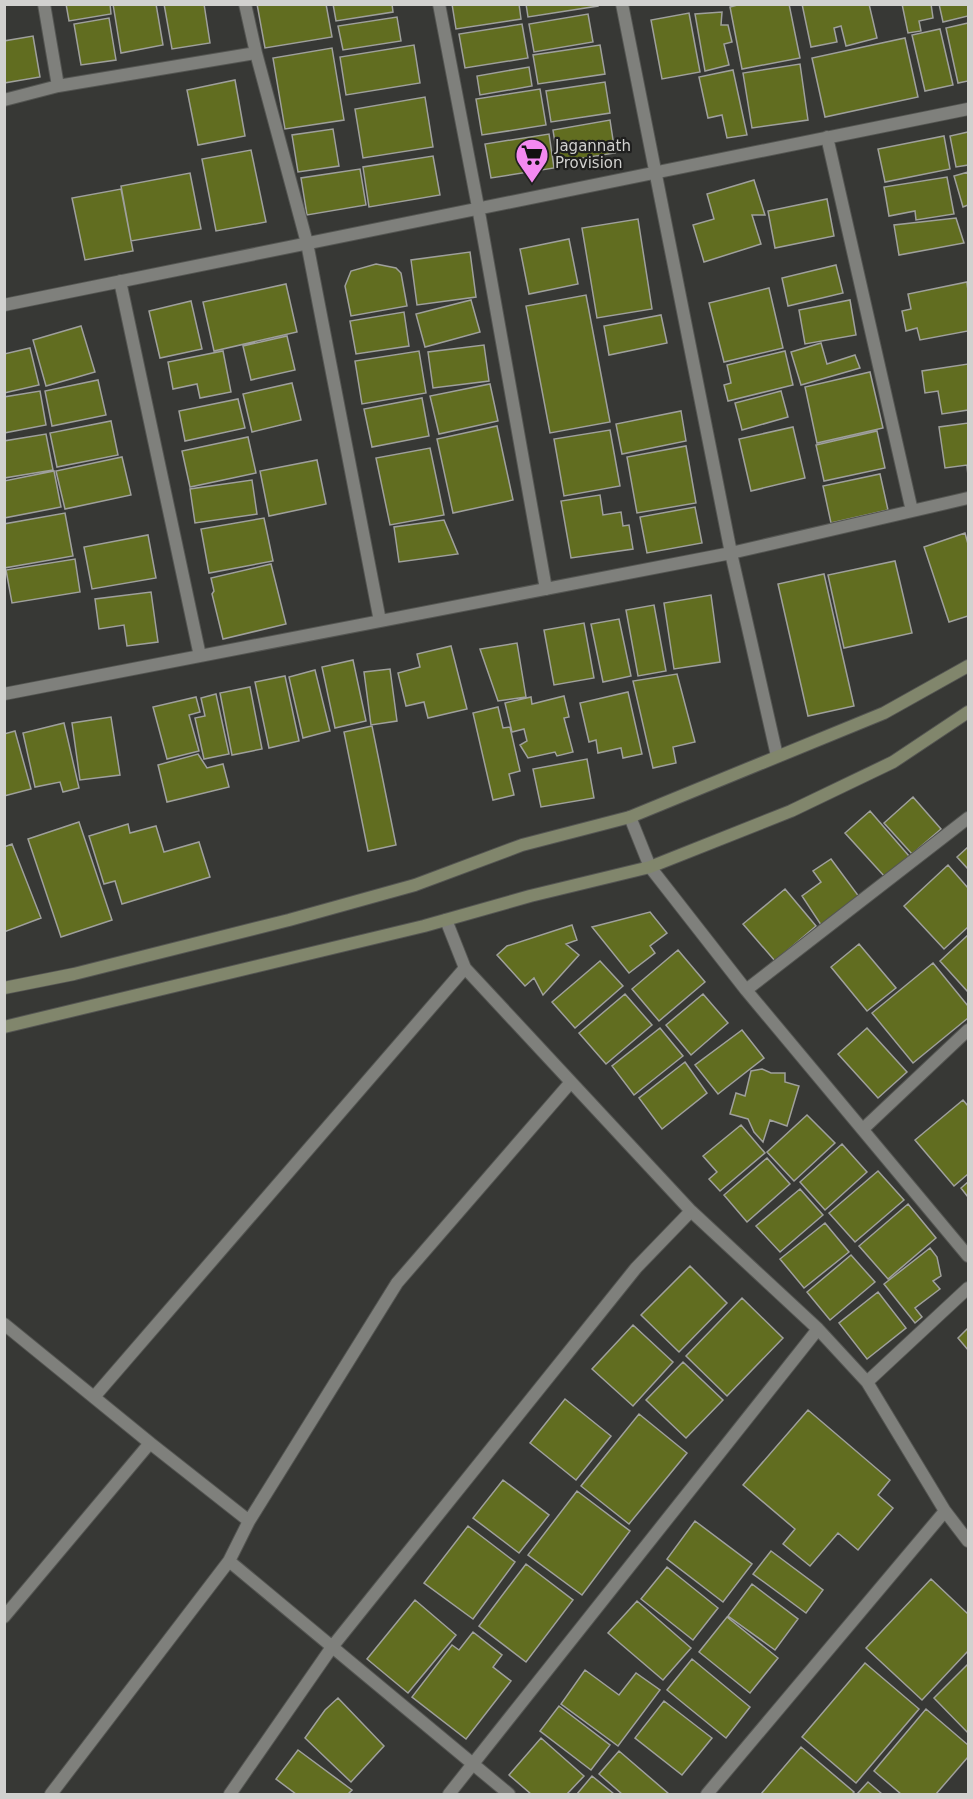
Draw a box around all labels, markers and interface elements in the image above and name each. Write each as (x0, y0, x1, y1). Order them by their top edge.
supermarket icon: Jagannath Provision (514, 137, 550, 184)
place label: Jagannath Provision (554, 137, 631, 172)

